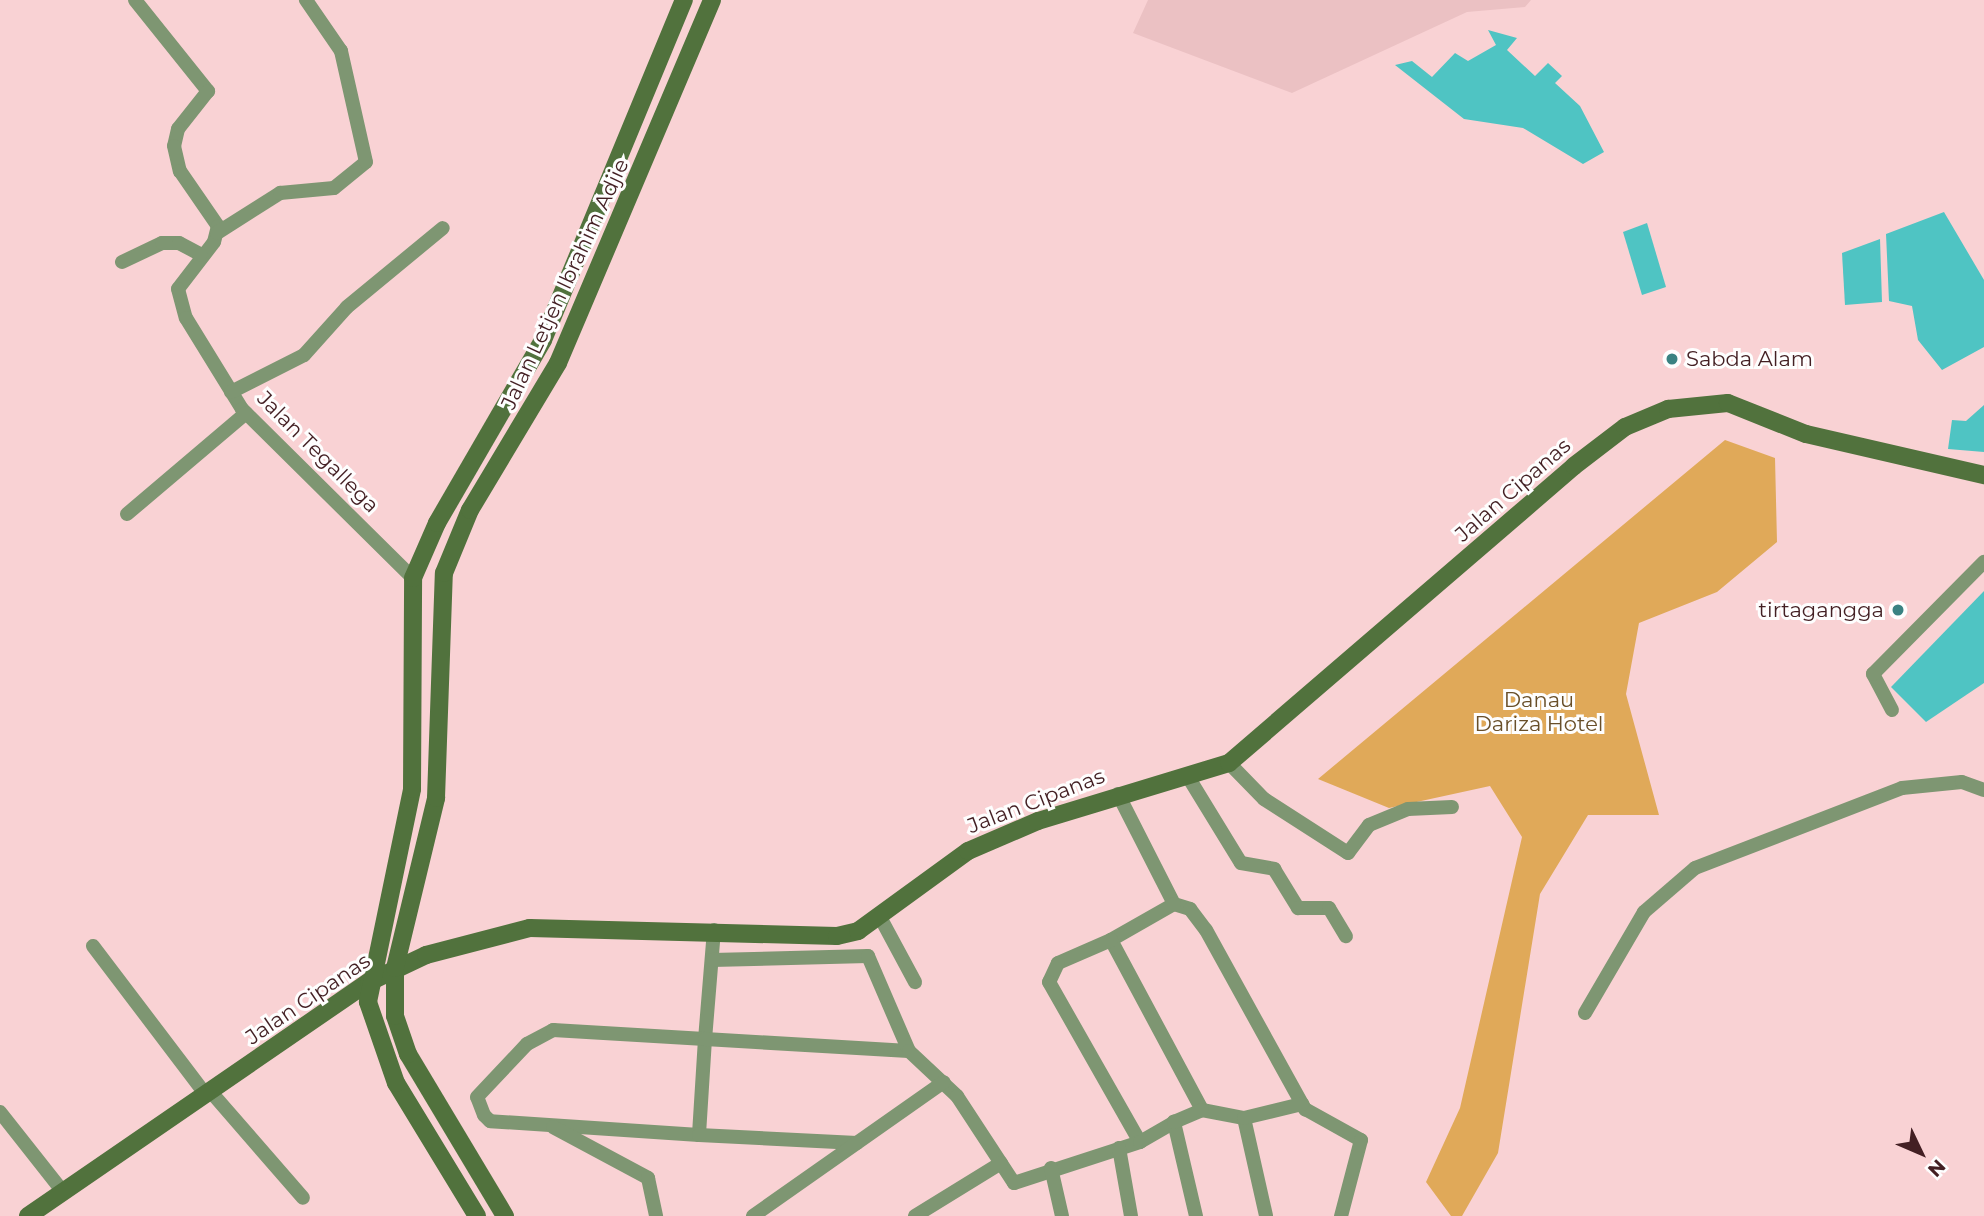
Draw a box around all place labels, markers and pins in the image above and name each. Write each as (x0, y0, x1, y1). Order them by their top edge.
place label: Sabda Alam (1686, 346, 1813, 372)
marker: Sabda Alam (1664, 351, 1680, 367)
place label: tirtagangga (1758, 597, 1884, 623)
marker: tirtagangga (1890, 602, 1906, 618)

